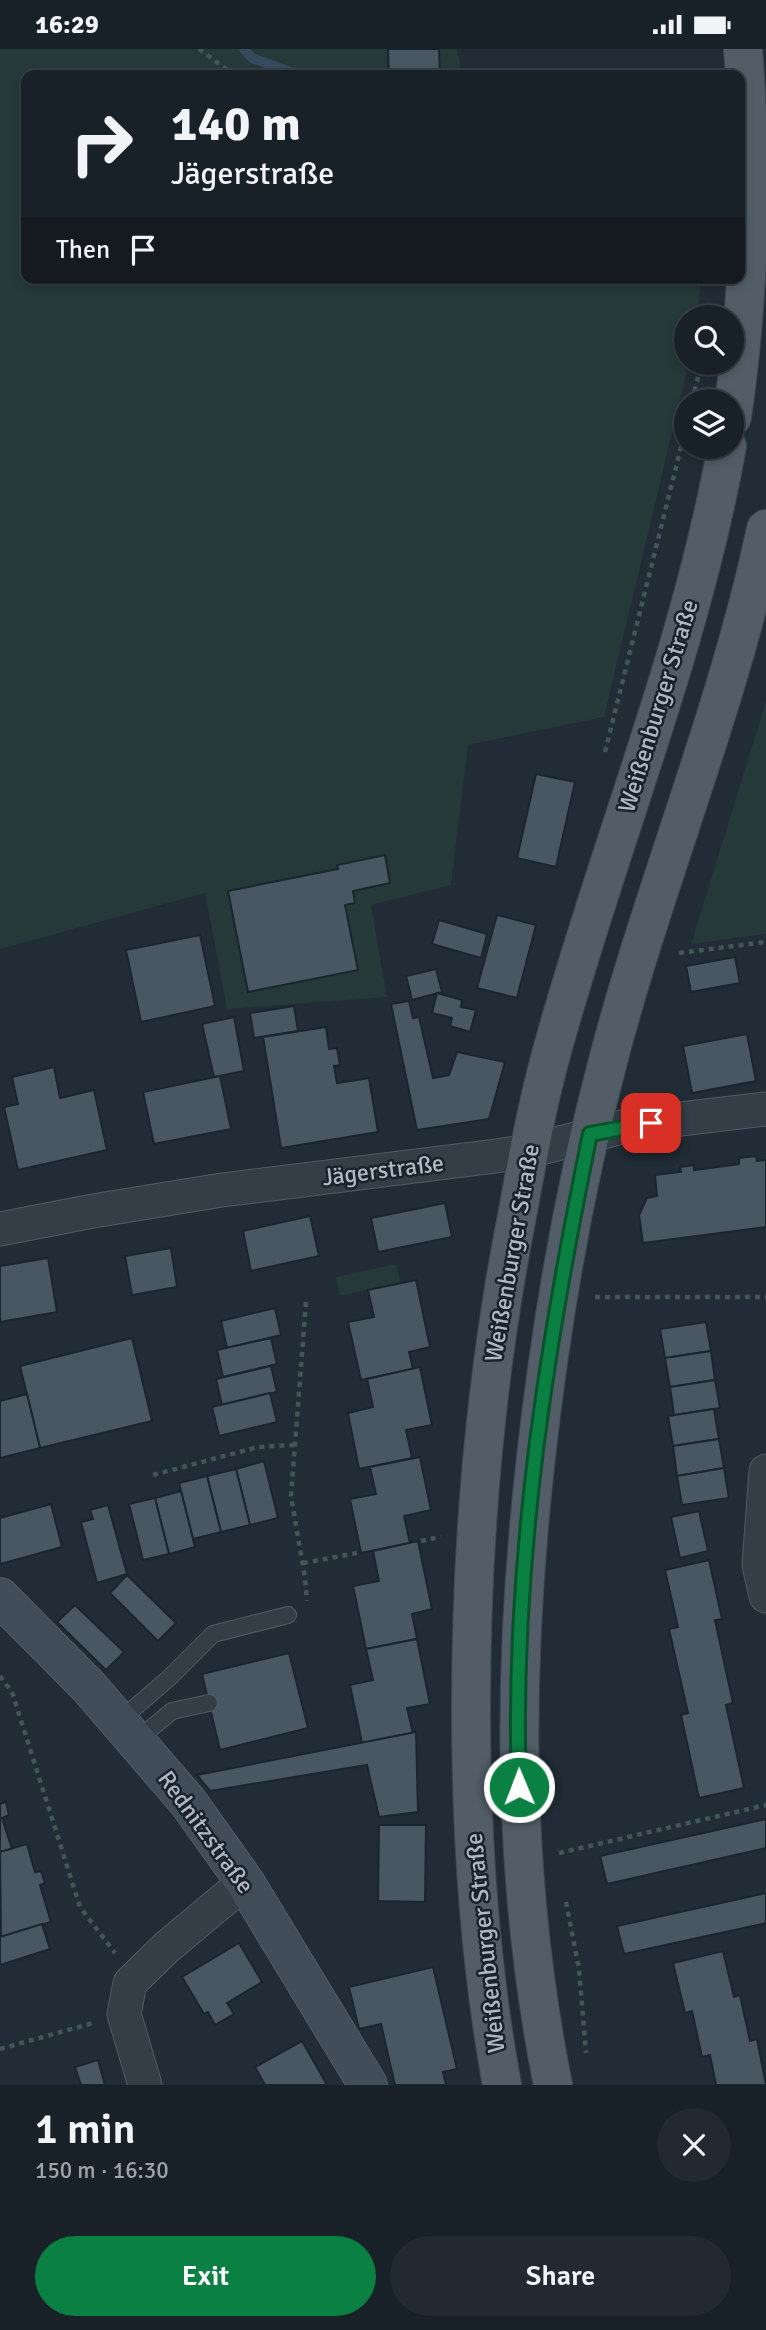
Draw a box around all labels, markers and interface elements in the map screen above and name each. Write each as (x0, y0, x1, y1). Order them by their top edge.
text: 16:29 (35, 9, 99, 41)
text: 140 m (171, 94, 301, 154)
icon: right (56, 98, 147, 189)
text: Jägerstraße (171, 154, 334, 193)
icon: arrive (124, 231, 162, 269)
text: Then (56, 234, 110, 266)
map controls (674, 305, 744, 459)
button: search (674, 305, 744, 375)
button: layers (674, 389, 744, 459)
street label: Weißenburger Straße (611, 596, 705, 816)
pin (621, 1093, 681, 1153)
icon: arrive (632, 1104, 670, 1142)
street label: Weißenburger Straße (478, 1142, 546, 1364)
street label: Jägerstraße (320, 1148, 446, 1192)
position arrow (482, 1750, 556, 1824)
street label: Rednitzstraße (151, 1765, 261, 1899)
street label: Weißenburger Straße (459, 1832, 511, 2054)
text: 1 min (35, 2104, 136, 2155)
button: close (657, 2108, 731, 2182)
text: 150 m · 16:30 (35, 2156, 169, 2185)
button: Exit (35, 2236, 376, 2316)
button: Share (390, 2236, 731, 2316)

